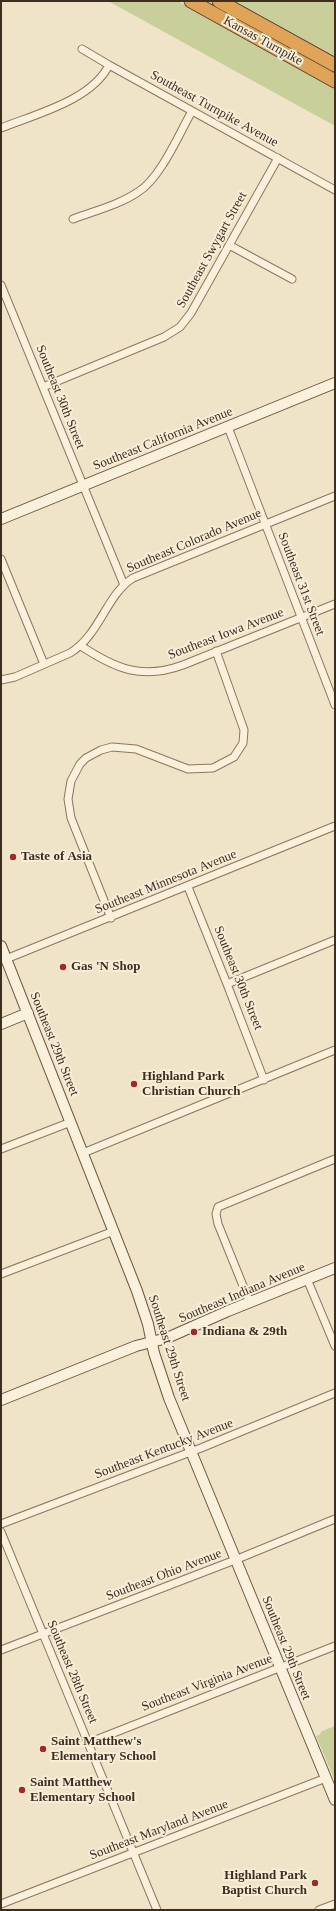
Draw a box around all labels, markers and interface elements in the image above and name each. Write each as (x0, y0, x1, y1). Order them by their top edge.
street label: Kansas Turnpike (221, 13, 305, 69)
street label: Southeast Turnpike Avenue (147, 67, 281, 151)
street label: Southeast Swygart Street (173, 189, 251, 311)
street label: Southeast 30th Street (32, 343, 88, 451)
street label: Southeast California Avenue (91, 404, 235, 474)
street label: Southeast Colorado Avenue (124, 506, 264, 576)
street label: Southeast 31st Street (274, 530, 328, 638)
street label: Southeast Iowa Avenue (166, 605, 286, 663)
street label: Southeast Minnesota Avenue (93, 846, 239, 918)
place label: Taste of Asia (21, 849, 92, 865)
marker: Taste of Asia (8, 852, 18, 862)
street label: Southeast 30th Street (210, 924, 266, 1032)
place label: Gas 'N Shop (71, 959, 140, 975)
marker: Gas 'N Shop (58, 962, 68, 972)
street label: Southeast 29th Street (26, 990, 82, 1098)
place label: Highland Park Christian Church (142, 1069, 240, 1100)
marker: Highland Park Christian Church (129, 1079, 139, 1089)
street label: Southeast Indiana Avenue (177, 1259, 307, 1327)
street label: Southeast 29th Street (145, 1293, 193, 1403)
place label: Indiana & 29th (202, 1324, 287, 1340)
marker: Indiana & 29th (189, 1327, 199, 1337)
street label: Southeast Kentucky Avenue (93, 1415, 235, 1483)
street label: Southeast Ohio Avenue (104, 1546, 224, 1604)
street label: Southeast 29th Street (258, 1594, 314, 1702)
street label: Southeast 28th Street (43, 1618, 101, 1726)
street label: Southeast Virginia Avenue (139, 1651, 275, 1715)
place label: Saint Matthew's Elementary School (51, 1734, 156, 1765)
marker: Saint Matthew's Elementary School (38, 1744, 48, 1754)
place label: Saint Matthew Elementary School (30, 1775, 135, 1806)
marker: Saint Matthew Elementary School (17, 1785, 27, 1795)
street label: Southeast Maryland Avenue (88, 1796, 230, 1864)
place label: Highland Park Baptist Church (222, 1868, 307, 1899)
marker: Highland Park Baptist Church (310, 1878, 320, 1888)

